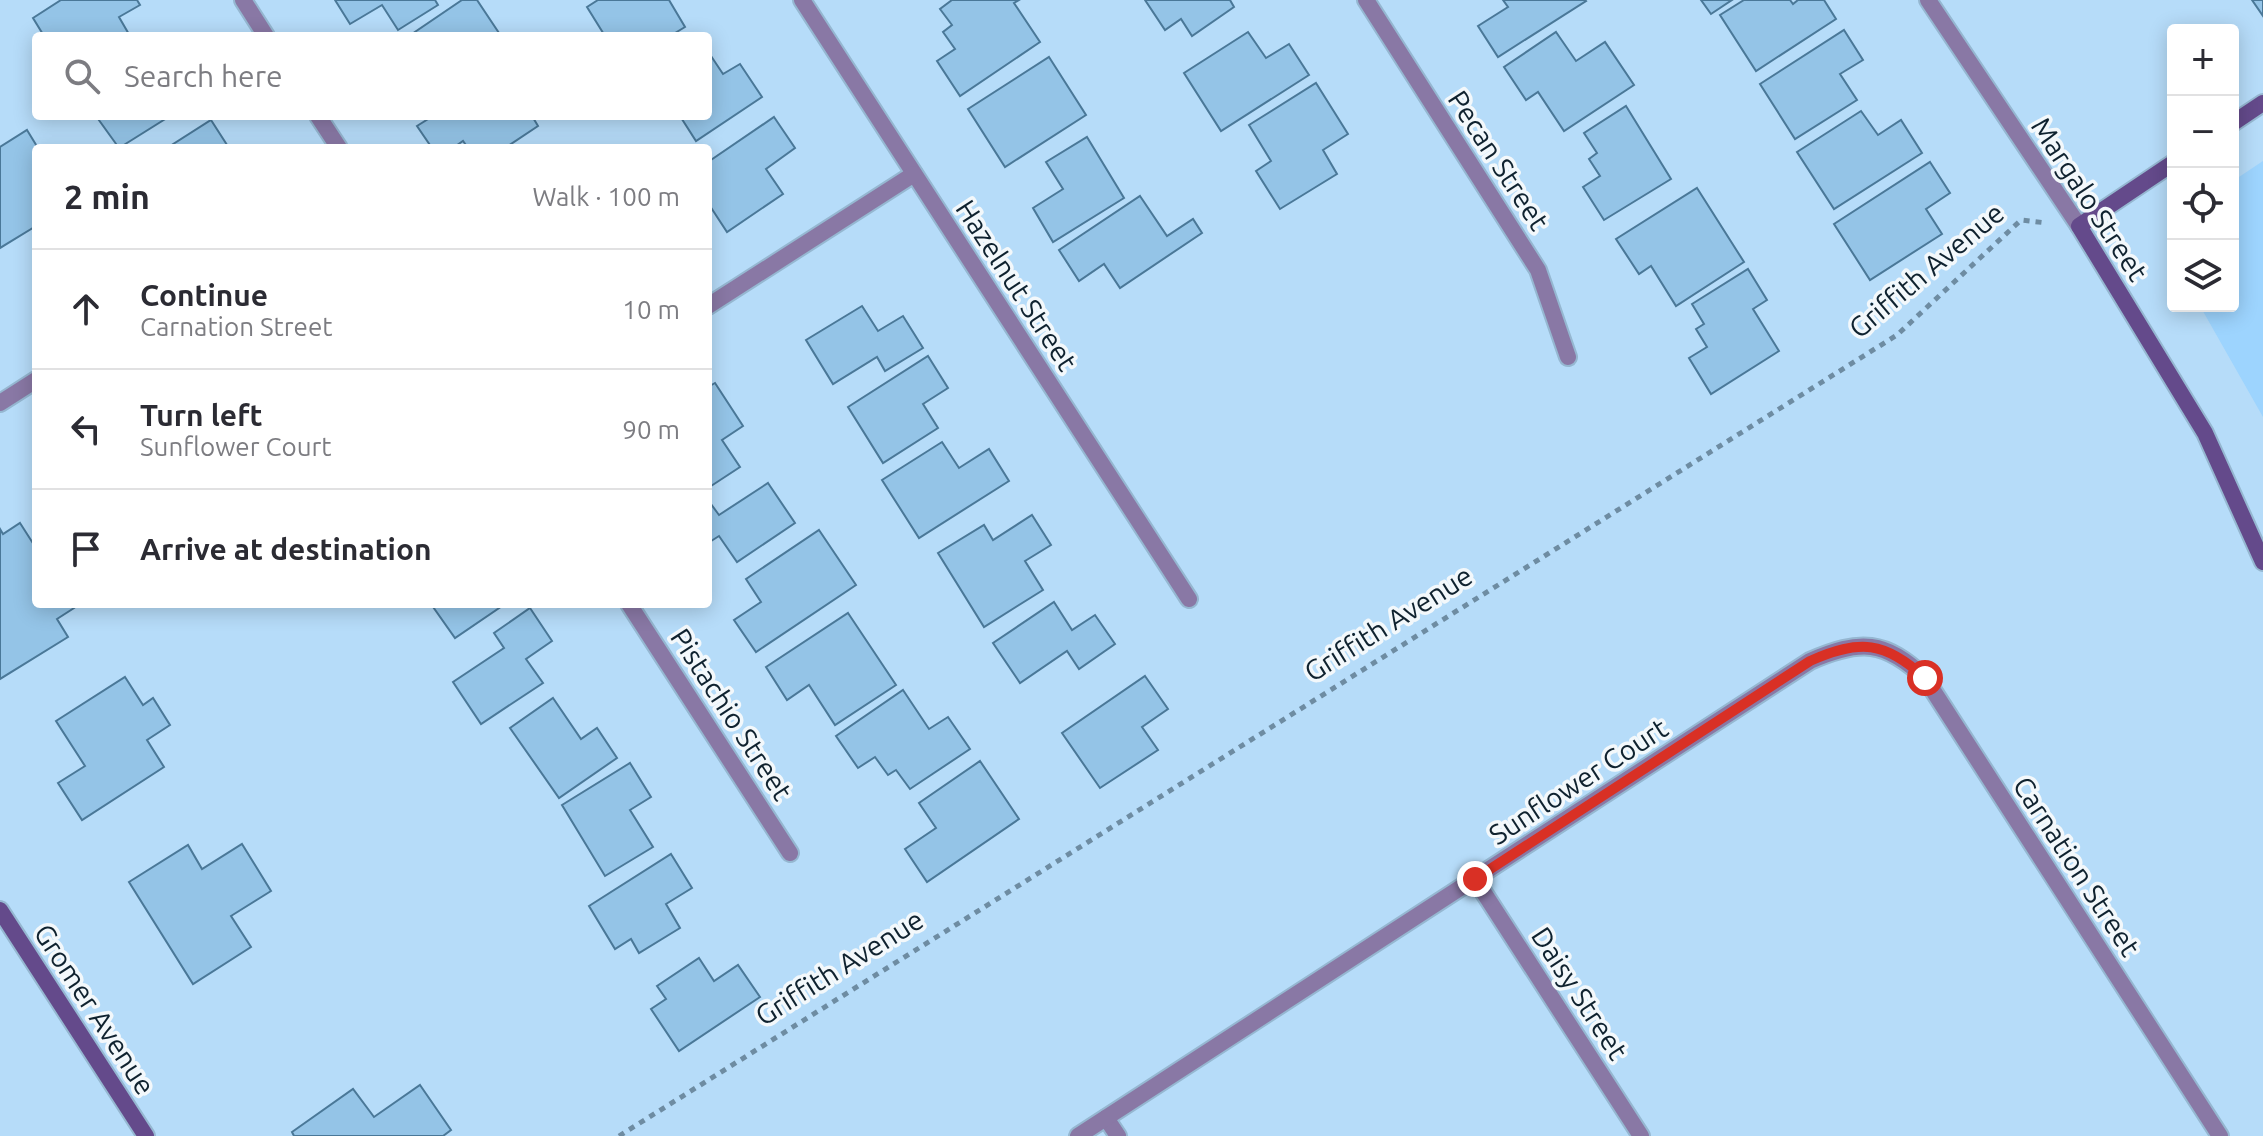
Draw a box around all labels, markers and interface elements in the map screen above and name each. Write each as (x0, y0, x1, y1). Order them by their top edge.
map controls (2167, 24, 2239, 312)
button: + (2167, 24, 2239, 96)
search box (32, 32, 712, 120)
icon: search (60, 54, 104, 98)
text: Search here (124, 59, 283, 93)
street label: Pecan Street (1443, 85, 1555, 235)
button: − (2167, 96, 2239, 168)
street label: Margalo Street (2026, 112, 2154, 286)
button: locate (2167, 168, 2239, 240)
text: 2 min (64, 177, 150, 215)
text: Walk · 100 m (532, 182, 680, 211)
street label: Hazelnut Street (950, 194, 1084, 376)
street label: Griffith Avenue (1843, 196, 2009, 344)
button: layers (2167, 240, 2239, 312)
text: Continue (140, 278, 268, 312)
icon: ahead (64, 287, 108, 331)
text: 10 m (622, 295, 680, 324)
text: Carnation Street (140, 312, 333, 341)
text: Turn left (140, 398, 262, 432)
icon: left (64, 407, 108, 451)
text: 90 m (622, 415, 680, 444)
text: Sunflower Court (140, 432, 332, 461)
icon: arrive (64, 527, 108, 571)
text: Arrive at destination (140, 532, 432, 566)
street label: Griffith Avenue (1298, 559, 1478, 687)
street label: Pistachio Street (665, 623, 799, 805)
route start (1907, 660, 1943, 696)
street label: Sunflower Court (1483, 712, 1673, 850)
street label: Carnation Street (2008, 771, 2146, 961)
route end (1457, 861, 1493, 897)
street label: Griffith Avenue (749, 903, 929, 1031)
street label: Gromer Avenue (28, 918, 162, 1100)
street label: Daisy Street (1526, 921, 1634, 1065)

